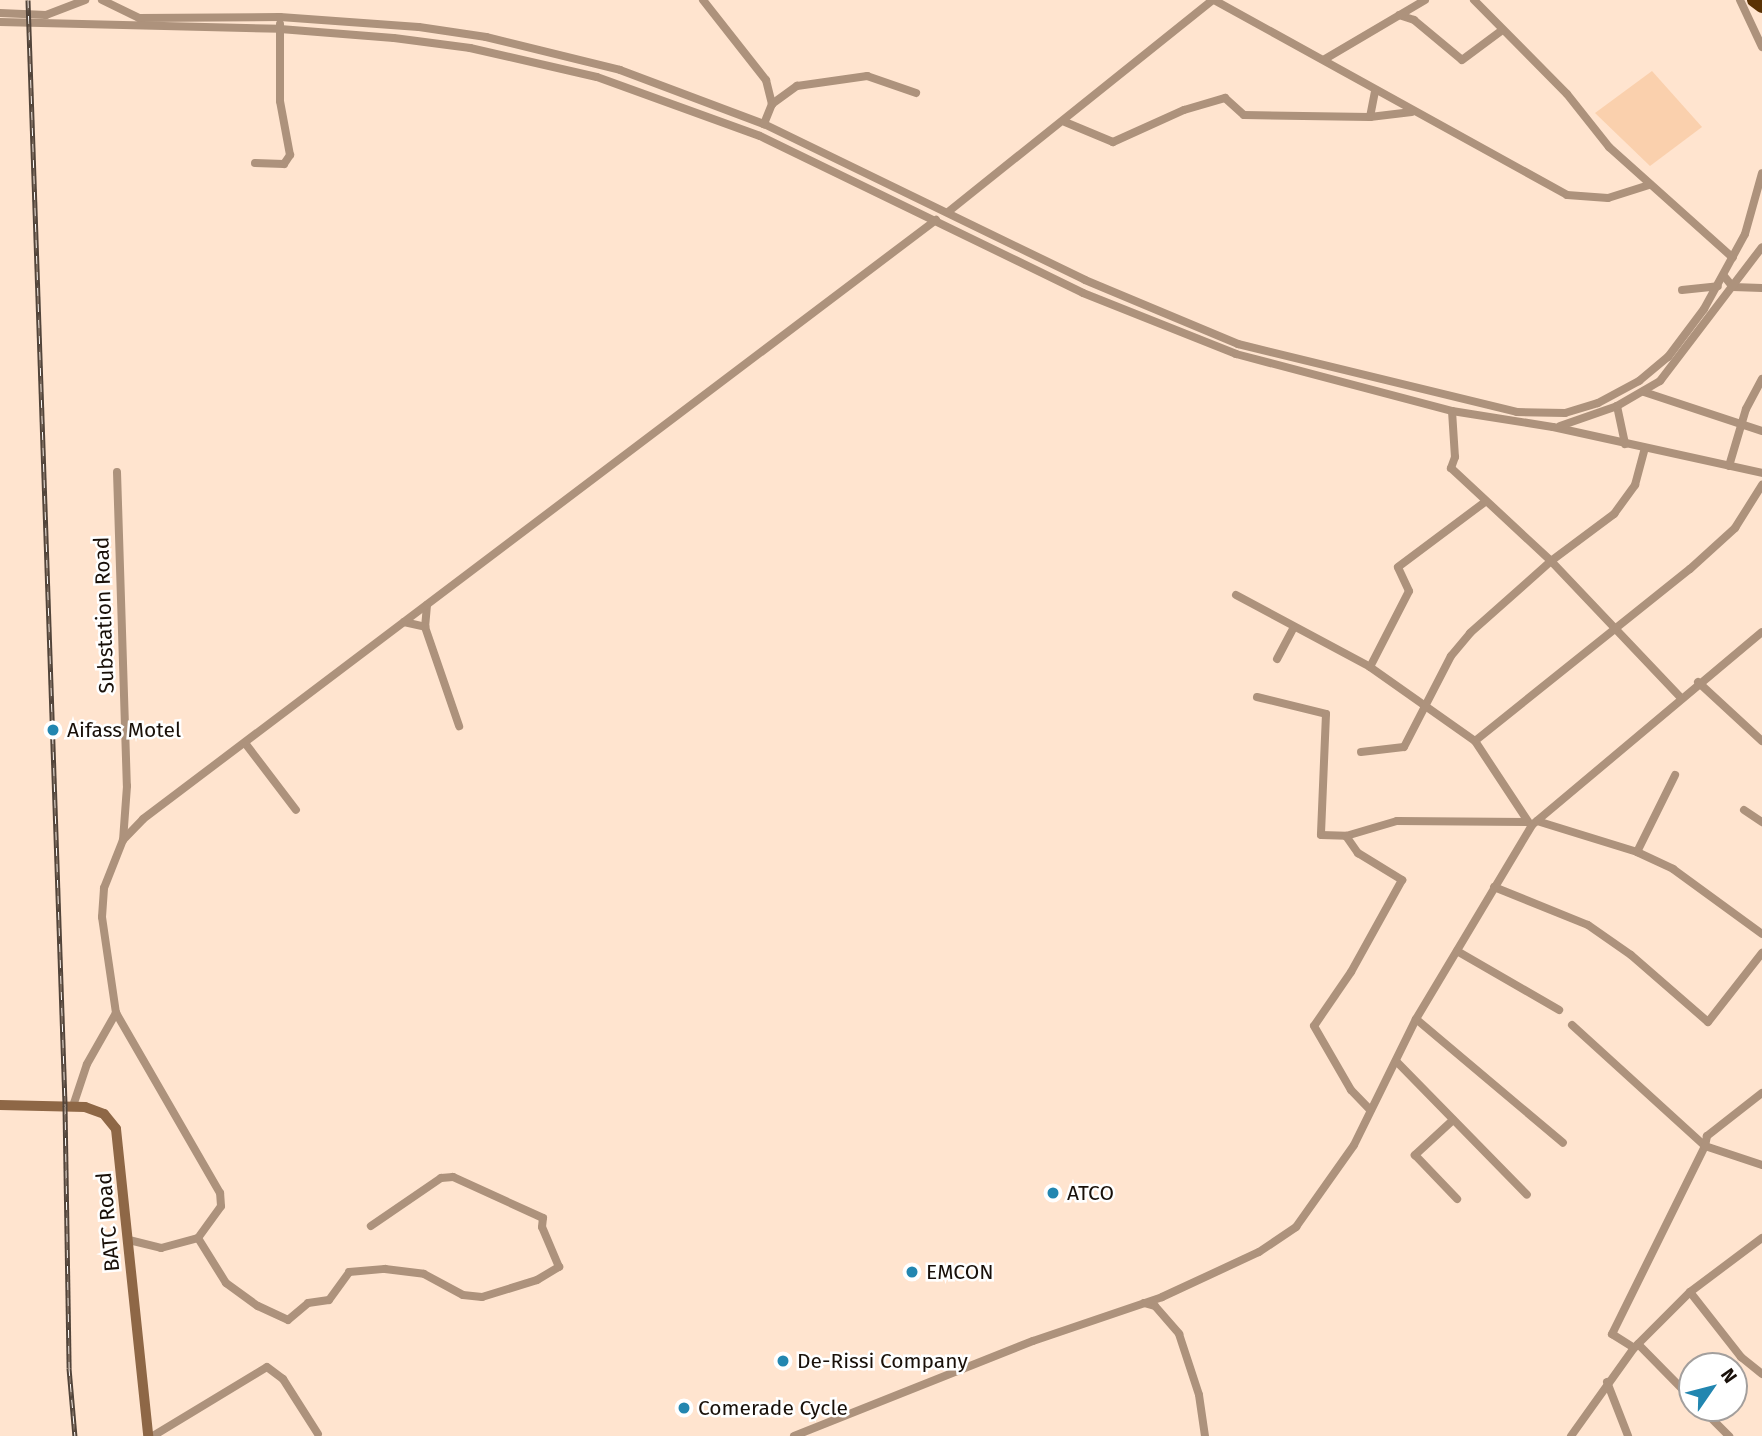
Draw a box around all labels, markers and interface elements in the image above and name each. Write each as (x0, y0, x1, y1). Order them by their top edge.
street label: Substation Road (89, 536, 119, 694)
place label: Aifass Motel (67, 717, 181, 743)
marker: Aifass Motel (45, 722, 61, 738)
street label: BATC Road (91, 1171, 125, 1273)
place label: ATCO (1067, 1180, 1114, 1206)
marker: ATCO (1045, 1185, 1061, 1201)
place label: EMCON (926, 1259, 994, 1285)
marker: EMCON (904, 1264, 920, 1280)
place label: De-Rissi Company (797, 1348, 968, 1374)
north arrow (1678, 1352, 1748, 1422)
marker: De-Rissi Company (775, 1353, 791, 1369)
text: N (1716, 1364, 1742, 1388)
place label: Comerade Cycle (698, 1395, 848, 1421)
marker: Comerade Cycle (676, 1400, 692, 1416)

